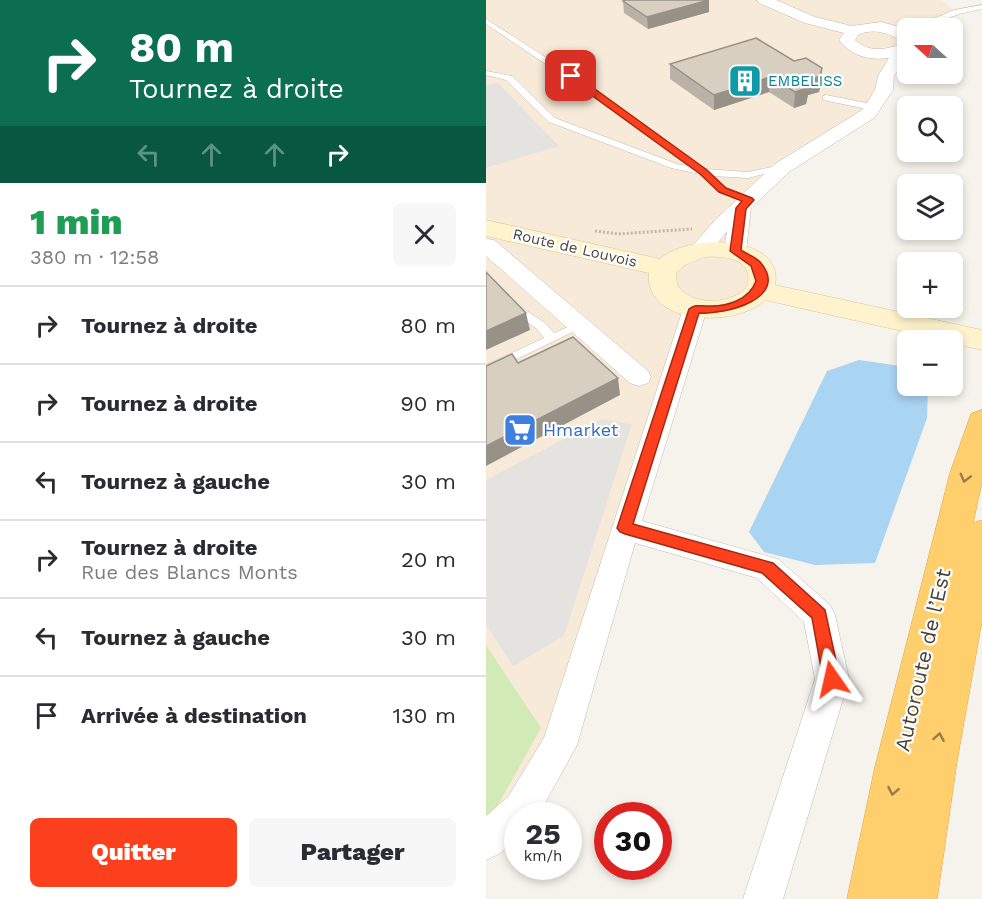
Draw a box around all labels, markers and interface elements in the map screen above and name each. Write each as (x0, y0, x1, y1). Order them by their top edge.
north arrow (897, 18, 963, 84)
map controls (897, 18, 963, 396)
text: 80 m (129, 23, 234, 72)
icon: right (30, 24, 108, 102)
pin (545, 50, 596, 101)
icon: arrive (554, 59, 587, 92)
building icon: EMBELISS (727, 63, 763, 99)
place label: EMBELISS (768, 72, 842, 90)
text: Tournez à droite (129, 73, 344, 105)
button: search (897, 96, 963, 162)
icon: left (132, 138, 165, 171)
icon: ahead (195, 138, 228, 171)
icon: ahead (258, 138, 291, 171)
icon: right (321, 138, 354, 171)
button: layers (897, 174, 963, 240)
text: 1 min (30, 201, 123, 243)
button: close (393, 203, 456, 266)
street label: Route de Louvois (511, 225, 639, 271)
text: 380 m · 12:58 (30, 245, 159, 269)
button: + (897, 252, 963, 318)
icon: right (30, 309, 63, 342)
text: Tournez à droite (81, 313, 258, 338)
text: 80 m (400, 313, 456, 338)
button: − (897, 330, 963, 396)
icon: right (30, 387, 63, 420)
text: Tournez à droite (81, 391, 258, 416)
text: 90 m (400, 391, 456, 416)
supermarket icon: Hmarket (502, 412, 538, 448)
place label: Hmarket (543, 419, 619, 440)
icon: left (30, 465, 63, 498)
text: Tournez à gauche (81, 469, 270, 494)
text: 30 m (401, 469, 456, 494)
one-way arrow (960, 473, 973, 483)
text: Tournez à droite (81, 535, 258, 560)
icon: right (30, 543, 63, 576)
text: 20 m (401, 547, 456, 572)
text: Rue des Blancs Monts (81, 560, 298, 584)
street label: Autoroute de l’Est (889, 566, 956, 754)
icon: left (30, 621, 63, 654)
text: Tournez à gauche (81, 625, 270, 650)
text: 30 m (401, 625, 456, 650)
position arrow (800, 647, 864, 711)
icon: arrive (30, 699, 63, 732)
text: Arrivée à destination (81, 703, 307, 728)
text: 130 m (392, 703, 456, 728)
one-way arrow (932, 733, 944, 742)
one-way arrow (887, 786, 900, 796)
speed limit sign: 30 (594, 802, 672, 880)
text: 25 (525, 816, 561, 851)
button: Quitter (30, 818, 237, 887)
button: Partager (249, 818, 456, 887)
text: km/h (524, 847, 562, 865)

